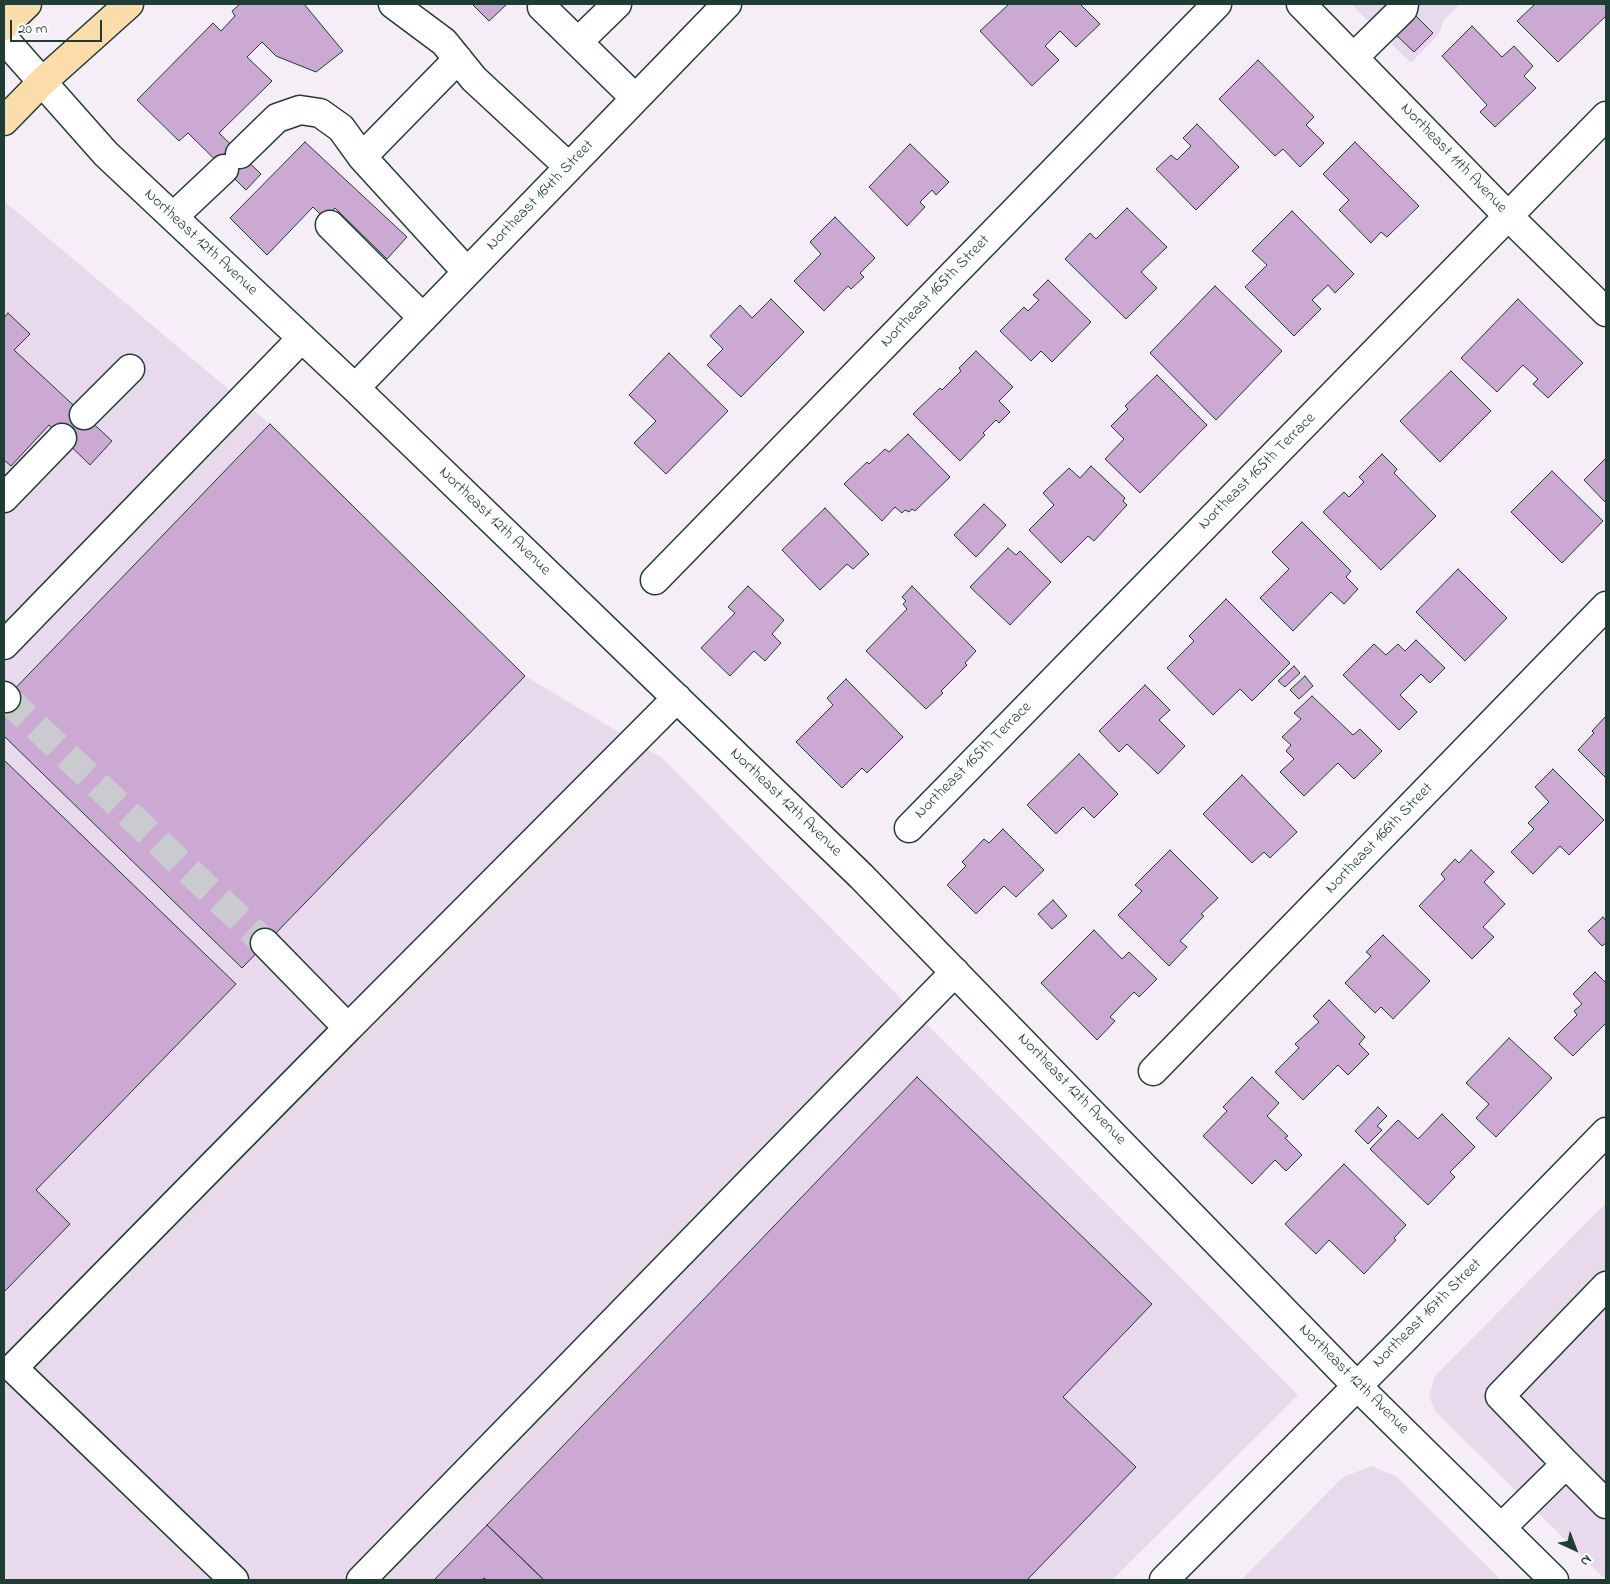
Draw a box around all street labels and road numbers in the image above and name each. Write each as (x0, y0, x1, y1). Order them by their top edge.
street label: Northeast 11th Avenue (1396, 100, 1510, 218)
street label: Northeast 164th Street (483, 137, 599, 255)
street label: Northeast 12th Avenue (139, 185, 261, 301)
street label: Northeast 165th Street (877, 232, 995, 352)
street label: Northeast 165th Terrace (1195, 409, 1321, 535)
street label: Northeast 12th Avenue (434, 464, 554, 580)
street label: Northeast 165th Terrace (911, 698, 1037, 824)
street label: Northeast 12th Avenue (725, 745, 845, 861)
street label: Northeast 166th Street (1322, 780, 1438, 898)
street label: Northeast 12th Avenue (1013, 1030, 1129, 1150)
street label: Northeast 167th Street (1369, 1255, 1487, 1373)
street label: Northeast 12th Avenue (1294, 1321, 1412, 1439)

